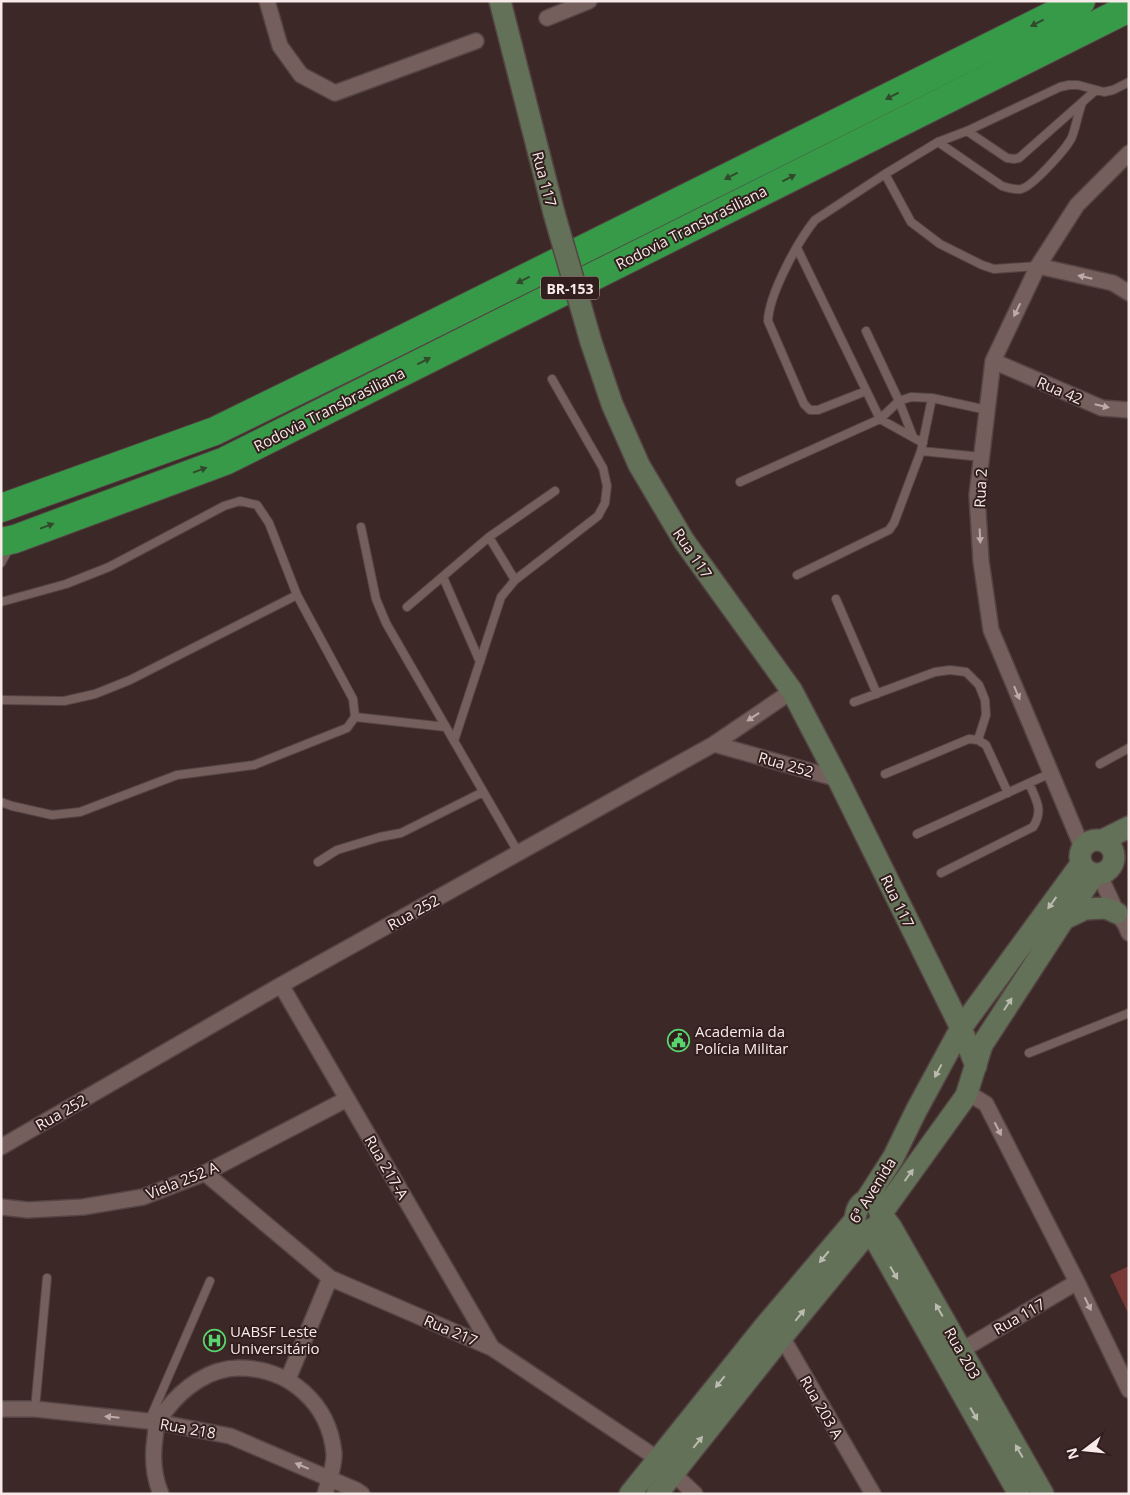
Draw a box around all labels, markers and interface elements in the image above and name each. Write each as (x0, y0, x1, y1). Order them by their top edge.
one-way arrow (1030, 19, 1045, 27)
one-way arrow (885, 92, 899, 100)
street label: Rua 117 (528, 149, 562, 209)
one-way arrow (724, 172, 738, 180)
one-way arrow (782, 174, 796, 182)
street label: Rodovia Transbrasiliana (612, 180, 770, 274)
one-way arrow (1077, 273, 1092, 281)
one-way arrow (516, 276, 530, 284)
road number: BR-153 (541, 276, 599, 300)
one-way arrow (1013, 303, 1021, 317)
one-way arrow (417, 357, 432, 365)
street label: Rodovia Transbrasiliana (250, 362, 408, 456)
street label: Rua 42 (1034, 371, 1086, 409)
one-way arrow (1095, 402, 1110, 410)
one-way arrow (193, 466, 208, 474)
street label: Rua 2 (969, 468, 991, 508)
one-way arrow (40, 522, 55, 529)
street label: Rua 117 (669, 524, 717, 582)
one-way arrow (976, 528, 984, 544)
one-way arrow (1014, 685, 1022, 700)
one-way arrow (746, 712, 760, 722)
street label: Rua 252 (756, 747, 816, 781)
street label: Rua 117 (877, 871, 919, 931)
street label: Rua 252 (383, 890, 443, 934)
one-way arrow (1047, 896, 1057, 910)
one-way arrow (1003, 998, 1013, 1011)
place label: Academia da Polícia Militar (695, 1021, 789, 1058)
public building icon: Academia da Polícia Militar (667, 1028, 691, 1052)
one-way arrow (933, 1064, 942, 1077)
street label: Rua 252 (32, 1089, 90, 1135)
one-way arrow (994, 1121, 1002, 1136)
street label: Rua 217-A (361, 1131, 414, 1203)
street label: 6ª Avenida (844, 1153, 900, 1227)
street label: Viela 252 A (143, 1156, 222, 1204)
one-way arrow (904, 1169, 915, 1182)
one-way arrow (818, 1250, 829, 1263)
one-way arrow (889, 1266, 898, 1279)
street label: Rua 117 (990, 1293, 1048, 1339)
one-way arrow (1084, 1297, 1092, 1312)
one-way arrow (934, 1304, 943, 1317)
one-way arrow (795, 1309, 806, 1322)
street label: Rua 217 (421, 1310, 481, 1350)
place label: UABSF Leste Universitário (230, 1321, 320, 1358)
street label: Rua 203 (940, 1324, 986, 1382)
hospital icon: UABSF Leste Universitário (202, 1328, 226, 1352)
street label: Rua 203 A (796, 1372, 848, 1443)
one-way arrow (714, 1375, 725, 1388)
one-way arrow (969, 1408, 978, 1421)
one-way arrow (104, 1413, 120, 1421)
street label: Rua 218 (158, 1413, 218, 1443)
north arrow (1060, 1425, 1110, 1475)
one-way arrow (693, 1436, 704, 1449)
one-way arrow (1015, 1444, 1023, 1459)
text: N (1061, 1446, 1083, 1462)
one-way arrow (295, 1462, 309, 1470)

